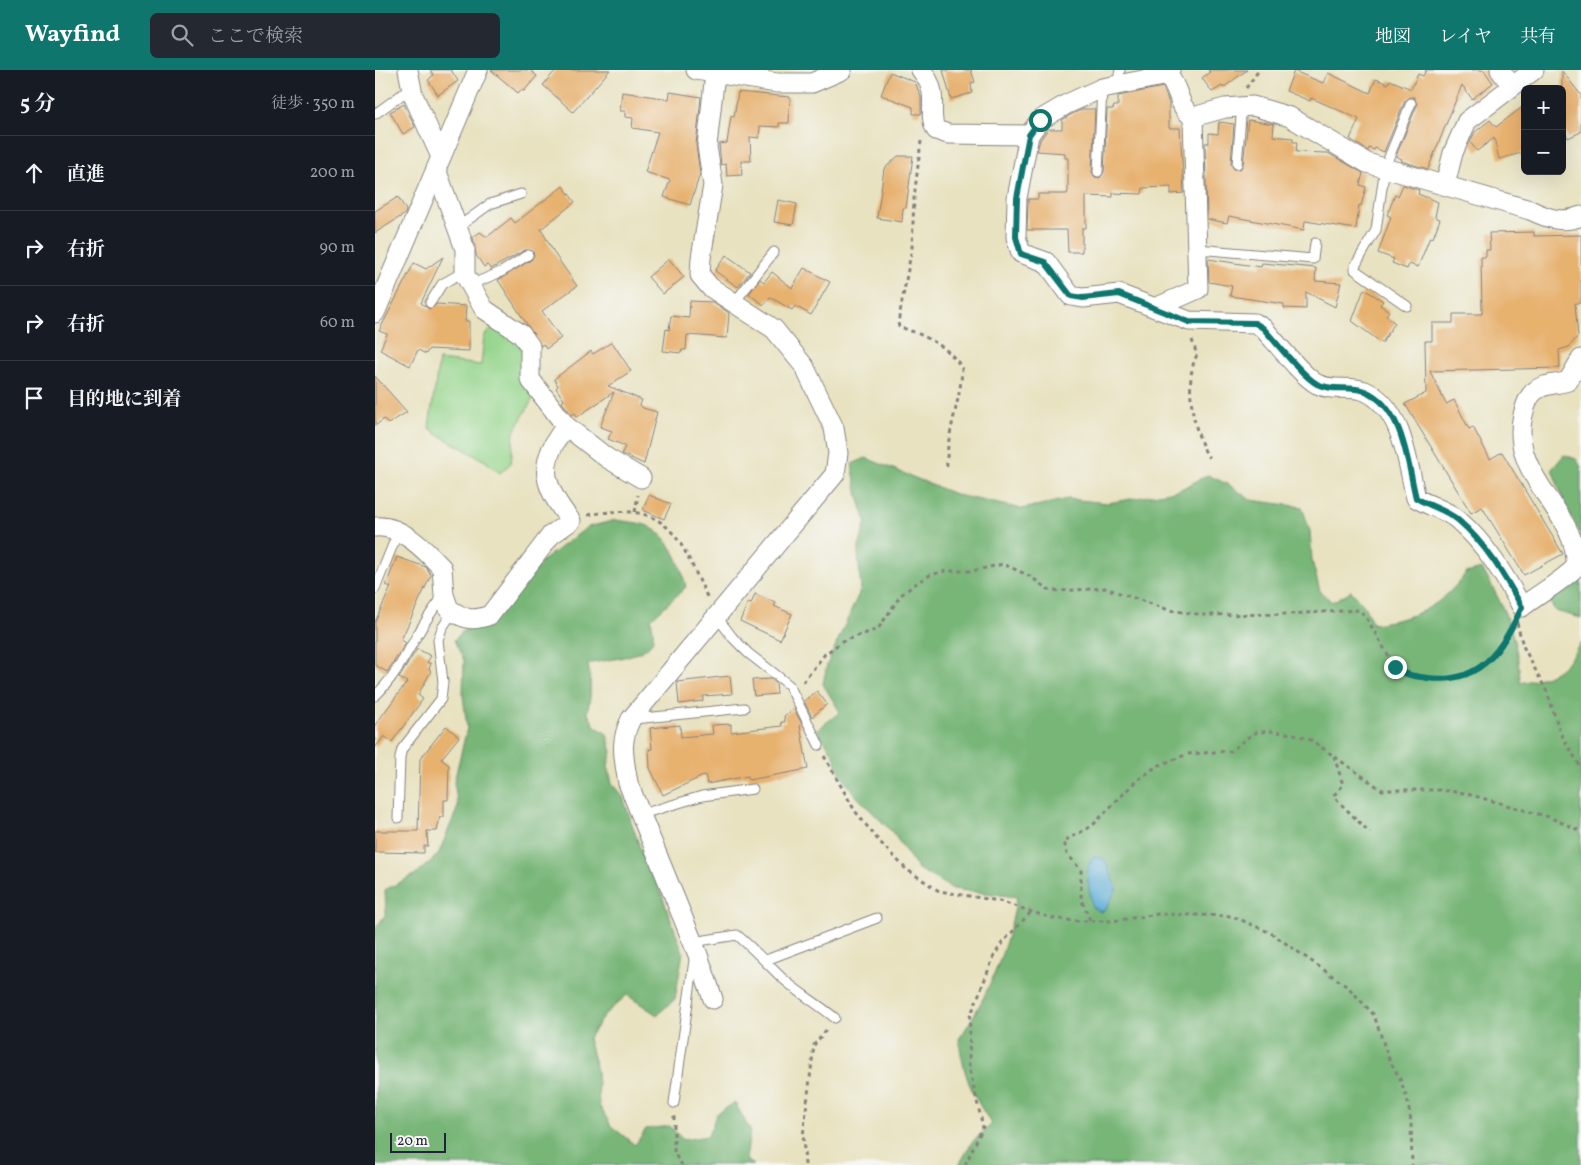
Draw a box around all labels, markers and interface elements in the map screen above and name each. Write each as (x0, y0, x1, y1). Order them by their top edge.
search box (150, 13, 500, 58)
text: Wayfind (25, 18, 120, 52)
icon: search (168, 21, 196, 49)
text: ここで検索 (208, 24, 303, 50)
text: 地図 (1375, 25, 1411, 50)
text: レイヤ (1439, 25, 1492, 50)
text: 共有 (1520, 25, 1556, 50)
map controls (1521, 85, 1566, 175)
button: + (1521, 85, 1566, 130)
text: 5 分 (20, 90, 55, 119)
text: 徒歩 · 350 m (271, 93, 355, 115)
route start (1029, 109, 1052, 132)
button: − (1521, 130, 1566, 175)
icon: ahead (20, 159, 48, 187)
text: 直進 (67, 162, 105, 188)
text: 200 m (310, 162, 355, 184)
icon: right (20, 234, 48, 262)
text: 右折 (67, 237, 105, 263)
text: 90 m (319, 237, 355, 259)
icon: right (20, 309, 48, 337)
text: 右折 (67, 312, 105, 338)
text: 60 m (320, 312, 355, 334)
icon: arrive (20, 384, 48, 412)
text: 目的地に到着 (67, 387, 181, 413)
route end (1384, 656, 1407, 679)
scale bar (390, 1130, 446, 1153)
text: 20 m (397, 1132, 428, 1151)

